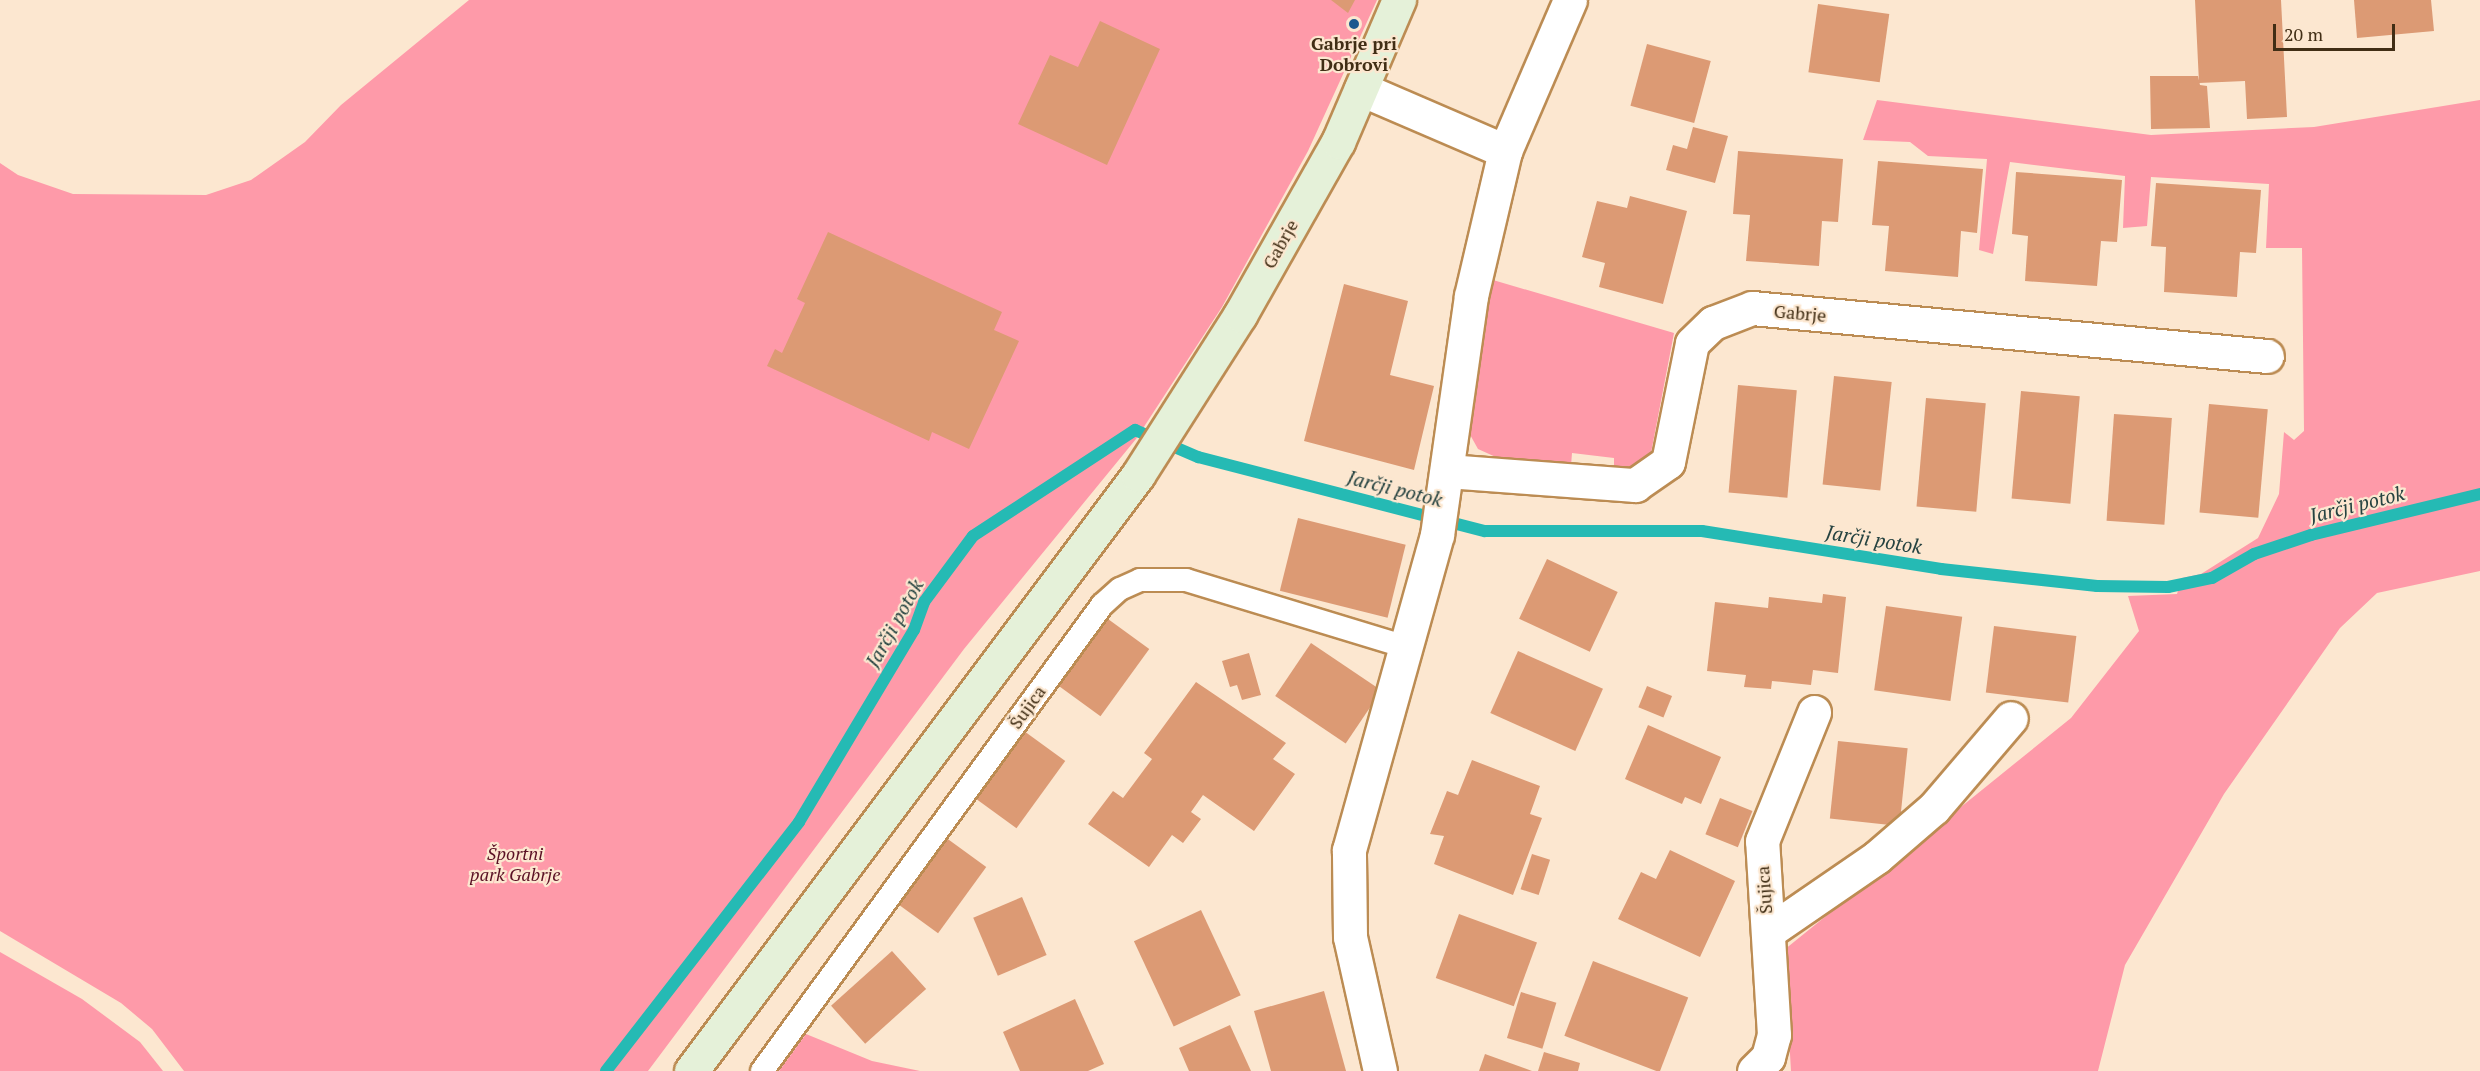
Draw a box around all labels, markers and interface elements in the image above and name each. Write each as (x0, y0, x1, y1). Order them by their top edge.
scale bar (2276, 12, 2398, 50)
marker: Gabrje pri Dobrovi (1347, 17, 1361, 31)
text: 20 m (2284, 22, 2323, 46)
place label: Gabrje pri Dobrovi (1311, 33, 1397, 76)
street label: Gabrje (1258, 216, 1302, 272)
street label: Gabrje (1773, 300, 1827, 326)
water label: Jarčji potok (1345, 465, 1445, 511)
water label: Jarčji potok (2307, 481, 2407, 527)
water label: Jarčji potok (1824, 520, 1924, 558)
water label: Jarčji potok (860, 575, 928, 671)
street label: Šujica (1004, 681, 1050, 733)
park label: Športni park Gabrje (470, 843, 560, 886)
street label: Šujica (1752, 865, 1776, 915)

